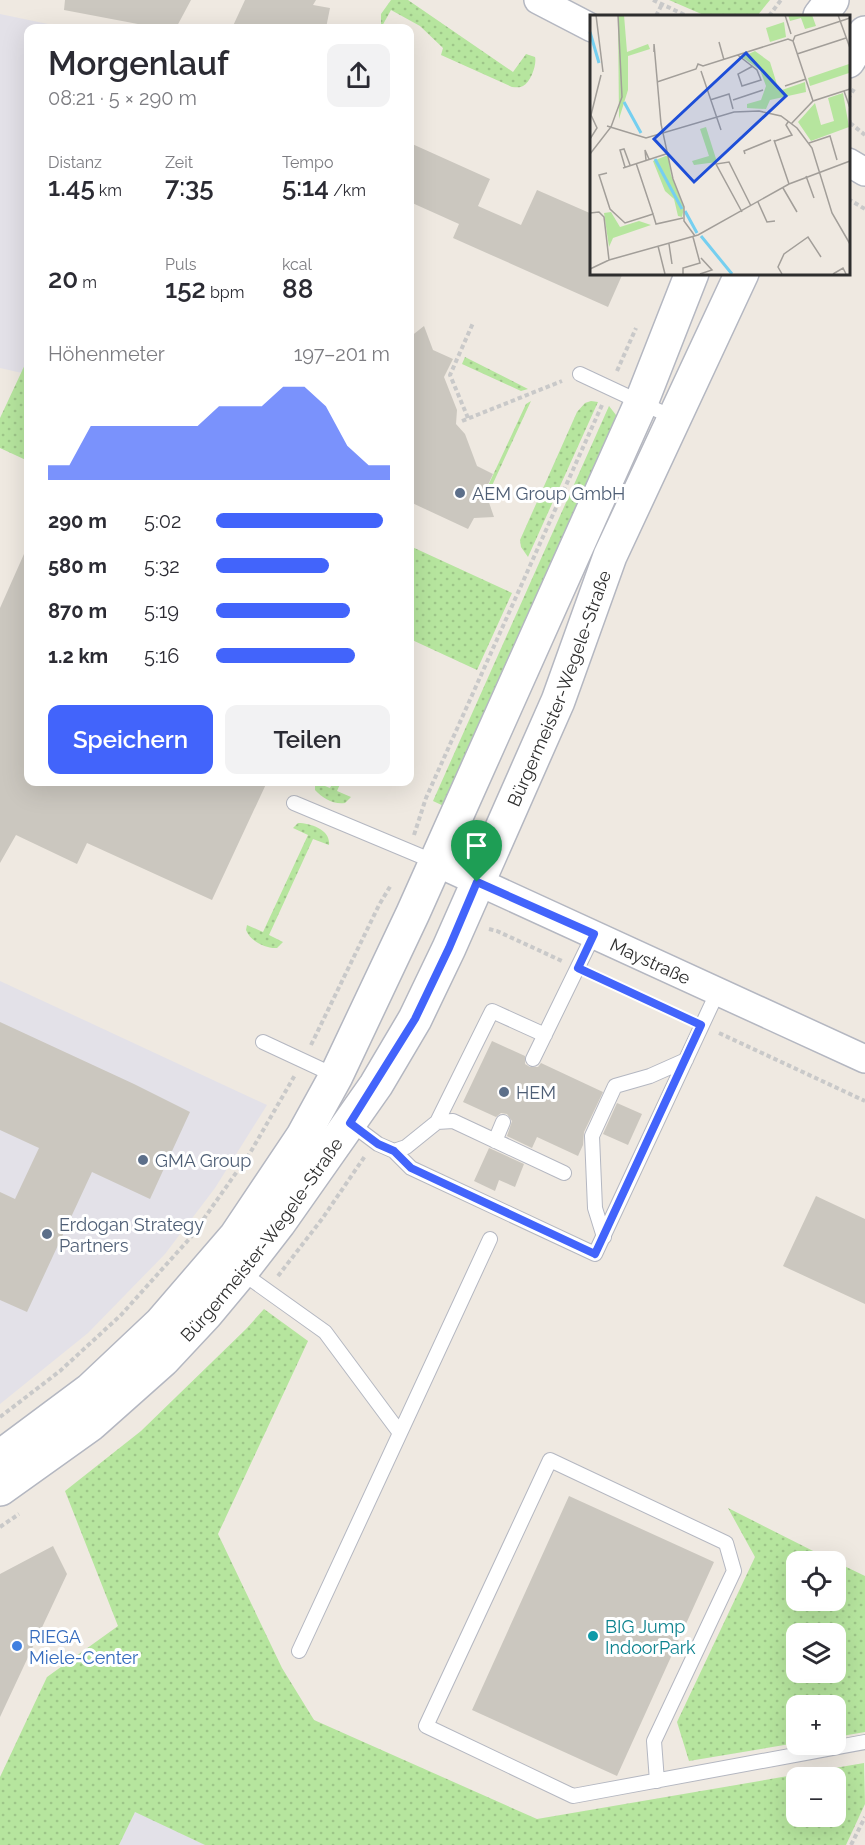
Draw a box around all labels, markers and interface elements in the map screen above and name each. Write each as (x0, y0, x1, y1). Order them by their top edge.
inset map (590, 15, 850, 274)
text: Morgenlauf (48, 44, 229, 83)
button: share (327, 44, 390, 107)
text: 08:21 · 5 × 290 m (48, 86, 197, 110)
text: Distanz (48, 153, 102, 172)
text: Zeit (165, 153, 193, 172)
text: Tempo (282, 153, 333, 172)
text: 1.45 (48, 172, 95, 202)
text: 7:35 (165, 172, 214, 202)
text: 5:14 (282, 172, 329, 202)
text: km (95, 181, 122, 200)
text: /km (329, 181, 366, 200)
text: Puls (165, 255, 197, 274)
text: kcal (282, 255, 312, 274)
text: 20 (48, 264, 78, 294)
text: m (78, 273, 97, 292)
text: 152 (165, 274, 206, 304)
text: 88 (282, 274, 313, 304)
text: bpm (206, 283, 244, 302)
text: Höhenmeter (48, 342, 165, 366)
text: 197–201 m (294, 342, 390, 366)
place label: AEM Group GmbH (472, 483, 625, 504)
marker: AEM Group GmbH (453, 486, 467, 500)
text: 290 m (48, 509, 107, 533)
text: 5:02 (144, 509, 181, 533)
text: 580 m (48, 554, 107, 578)
text: 5:32 (144, 554, 180, 578)
street label: Bürgermeister-Wegele-Straße (502, 567, 615, 809)
text: 870 m (48, 599, 107, 623)
text: 5:19 (144, 599, 179, 623)
text: 1.2 km (48, 644, 108, 668)
text: 5:16 (144, 644, 179, 668)
button: Speichern (48, 705, 213, 774)
button: Teilen (225, 705, 390, 774)
pin (451, 820, 502, 882)
icon: arrive (460, 829, 493, 862)
street label: Maystraße (607, 933, 694, 988)
place label: HEM (516, 1082, 556, 1103)
marker: HEM (497, 1085, 511, 1099)
street label: Bürgermeister-Wegele-Straße (176, 1133, 347, 1345)
place label: GMA Group (155, 1150, 251, 1171)
marker: GMA Group (136, 1153, 150, 1167)
place label: Erdogan Strategy Partners (59, 1214, 204, 1256)
marker: Erdogan Strategy Partners (40, 1227, 54, 1241)
map controls (786, 1551, 846, 1827)
button: locate (786, 1551, 846, 1611)
place label: BIG Jump IndoorPark (605, 1616, 696, 1658)
button: layers (786, 1623, 846, 1683)
place label: RIEGA Miele-Center (29, 1626, 139, 1668)
marker: BIG Jump IndoorPark (586, 1629, 600, 1643)
marker: RIEGA Miele-Center (10, 1639, 24, 1653)
button: + (786, 1695, 846, 1755)
button: − (786, 1767, 846, 1827)

